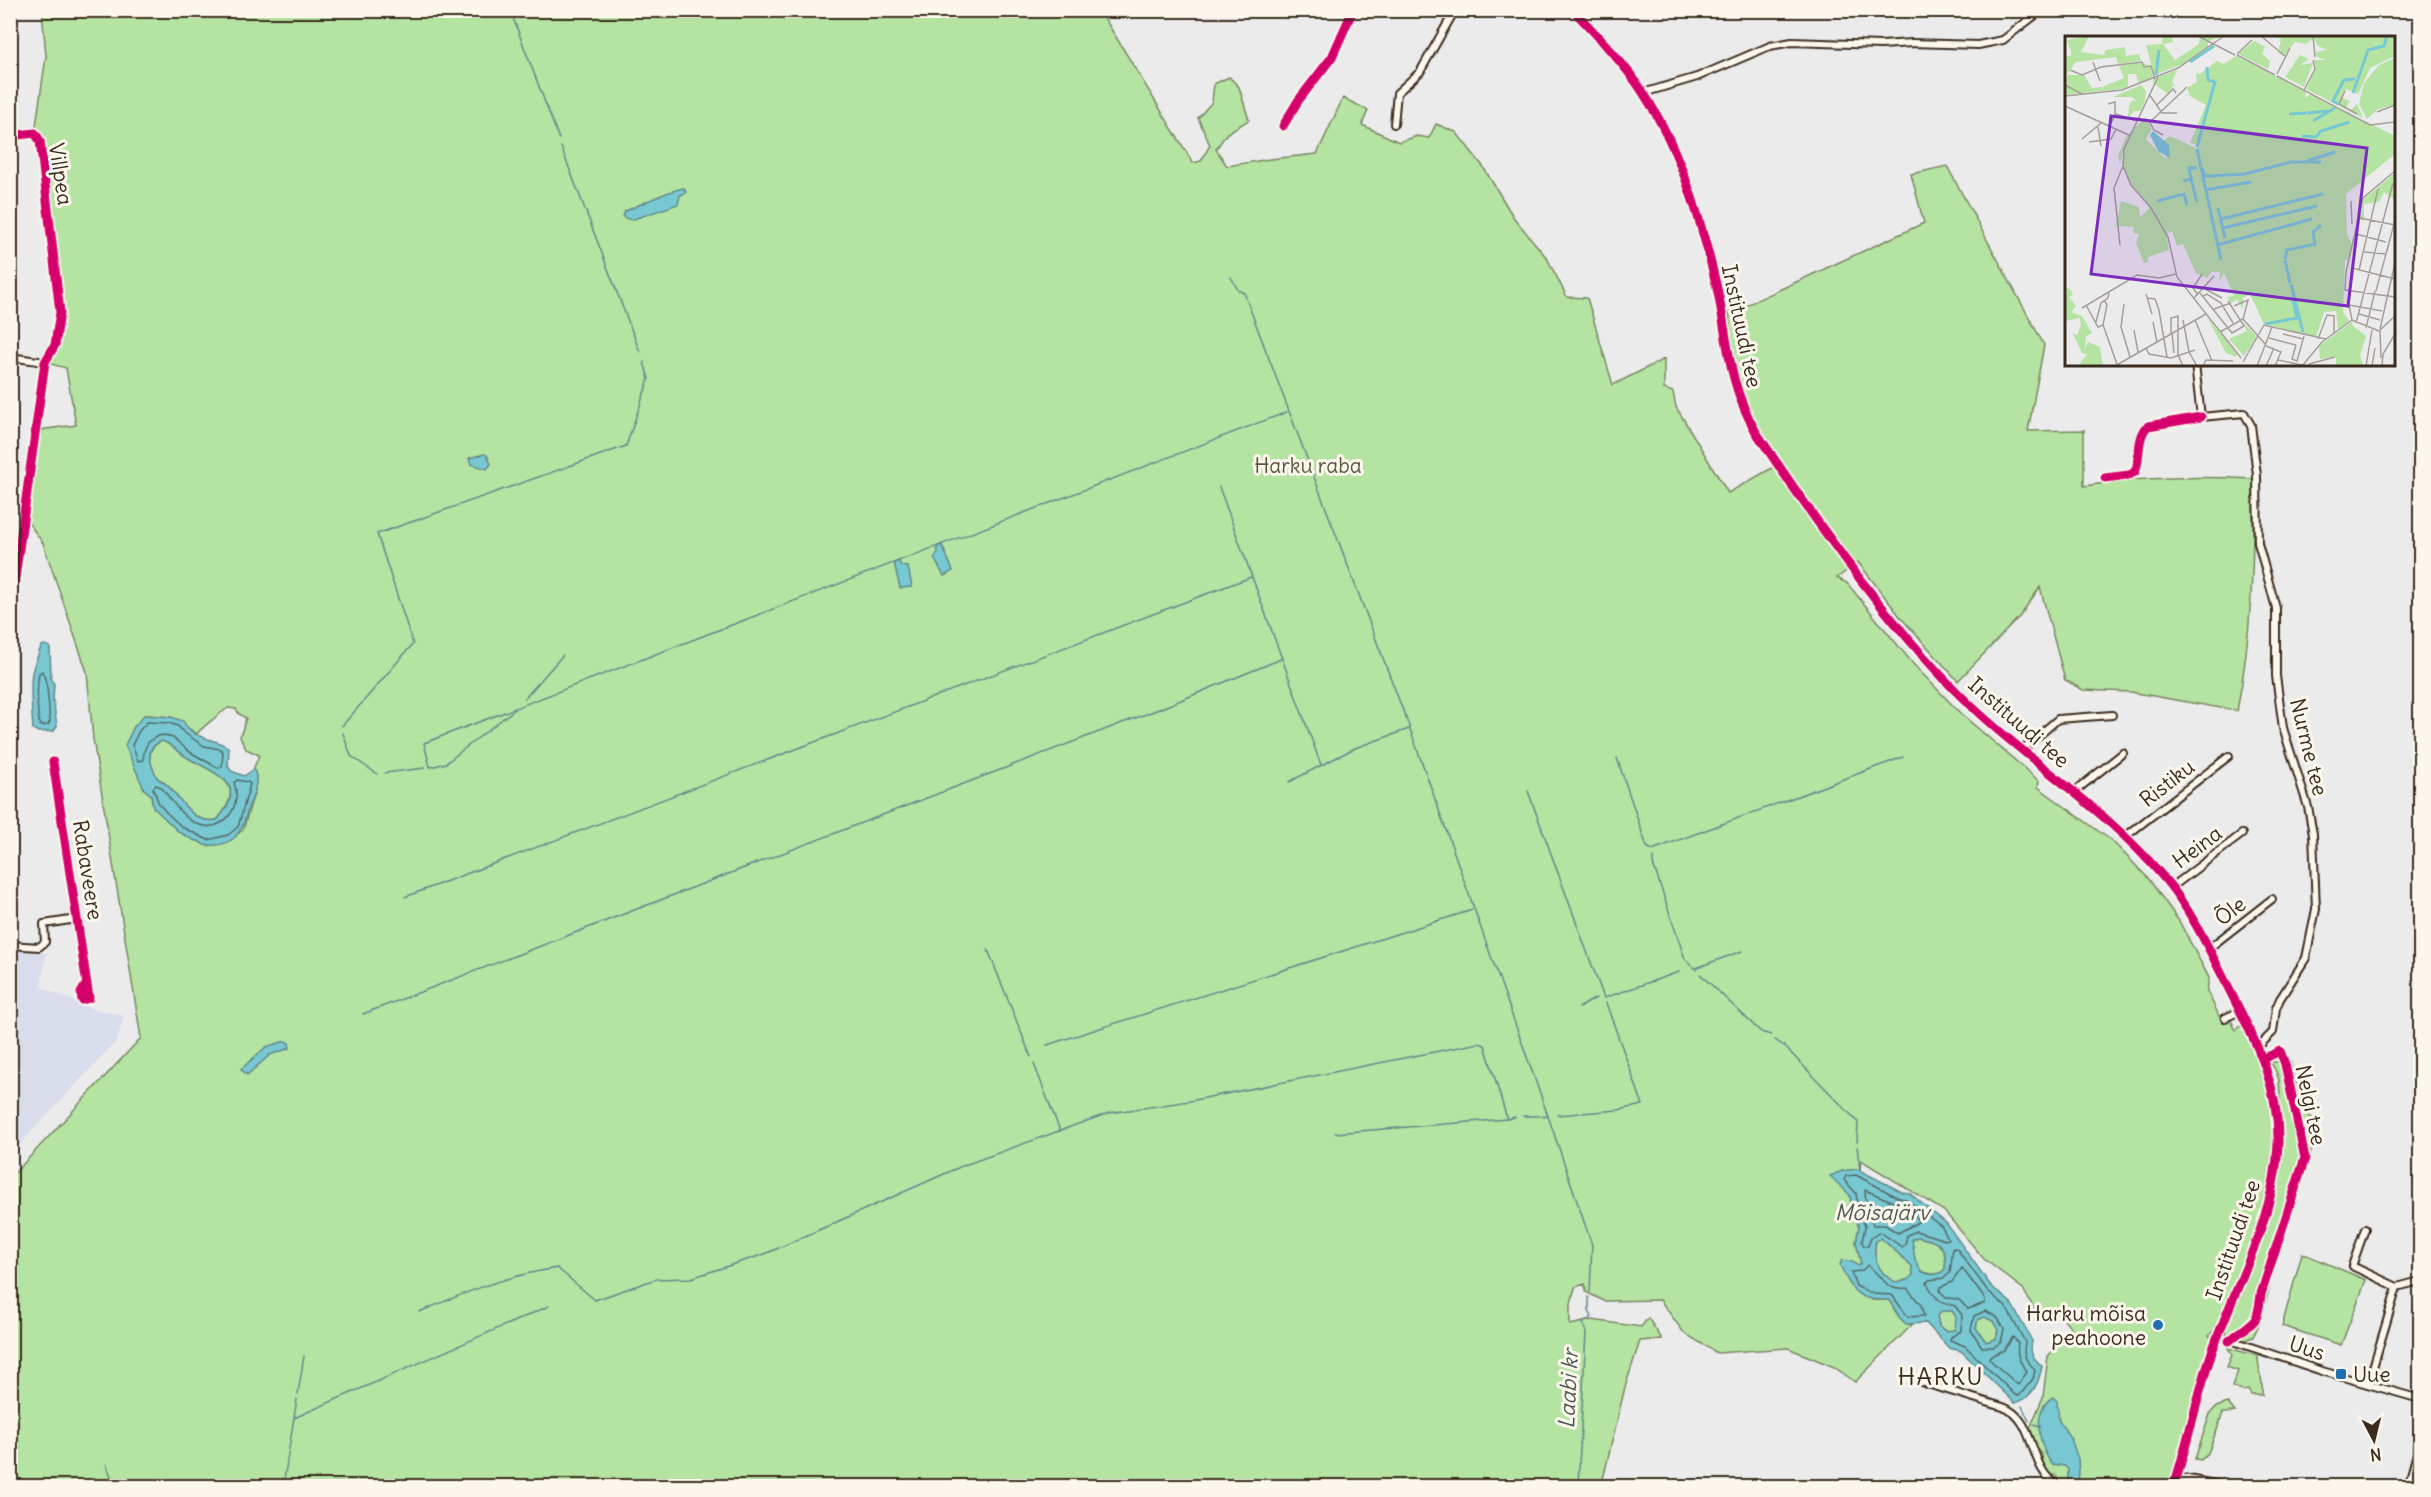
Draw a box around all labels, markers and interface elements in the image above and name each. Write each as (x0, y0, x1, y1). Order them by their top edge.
inset map (2065, 36, 2395, 366)
street label: Villpea (43, 141, 79, 207)
street label: Instituudi tee (1716, 262, 1768, 390)
park label: Harku raba (1254, 452, 1362, 479)
street label: Instituudi tee (1963, 671, 2075, 773)
street label: Nurme tee (2284, 695, 2334, 799)
street label: Ristiku (2134, 753, 2200, 813)
street label: Rabaveere (67, 818, 109, 922)
street label: Heina (2167, 820, 2227, 874)
street label: Õle (2209, 890, 2251, 932)
street label: Nelgi tee (2289, 1062, 2333, 1148)
street label: Instituudi tee (2200, 1176, 2266, 1304)
water label: Mõisajärv (1835, 1198, 1932, 1226)
place label: Harku mõisa peahoone (2026, 1300, 2146, 1351)
marker: Harku mõisa peahoone (2151, 1318, 2165, 1332)
street label: Uus (2286, 1330, 2328, 1366)
water label: Laabi kr (1552, 1346, 1584, 1429)
district label: HARKU (1898, 1361, 1984, 1391)
place label: Uue (2353, 1361, 2391, 1388)
marker: Uue (2334, 1367, 2348, 1381)
north arrow (2344, 1410, 2404, 1470)
text: N (2369, 1444, 2383, 1465)

